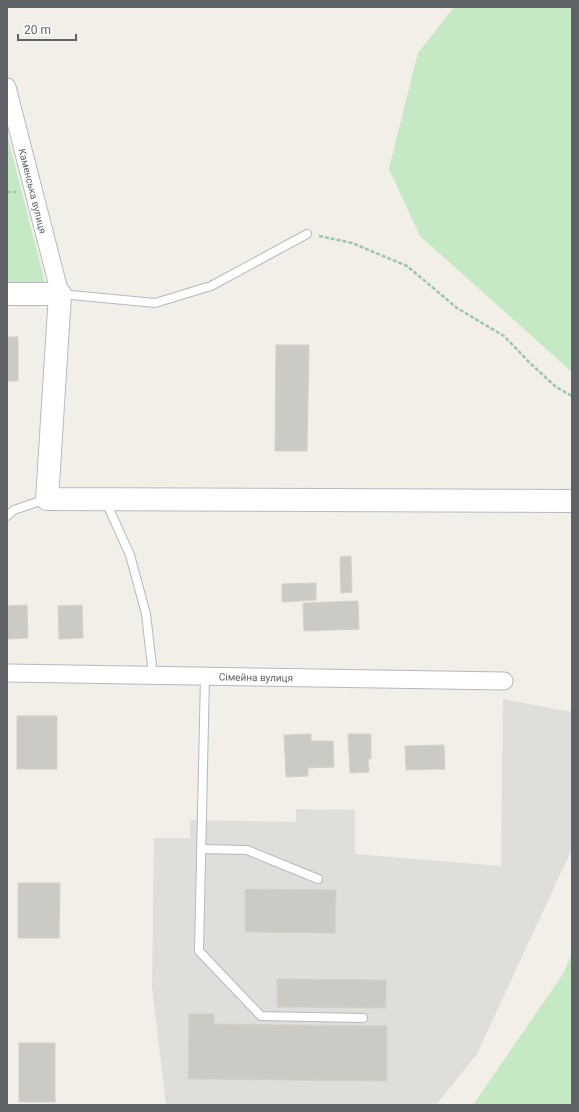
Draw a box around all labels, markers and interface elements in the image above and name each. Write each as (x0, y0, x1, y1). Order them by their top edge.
scale bar (18, 16, 76, 42)
text: 20 m (24, 23, 51, 37)
street label: Каменська вулиця (17, 147, 48, 235)
street label: Сімейна вулиця (219, 671, 293, 684)

